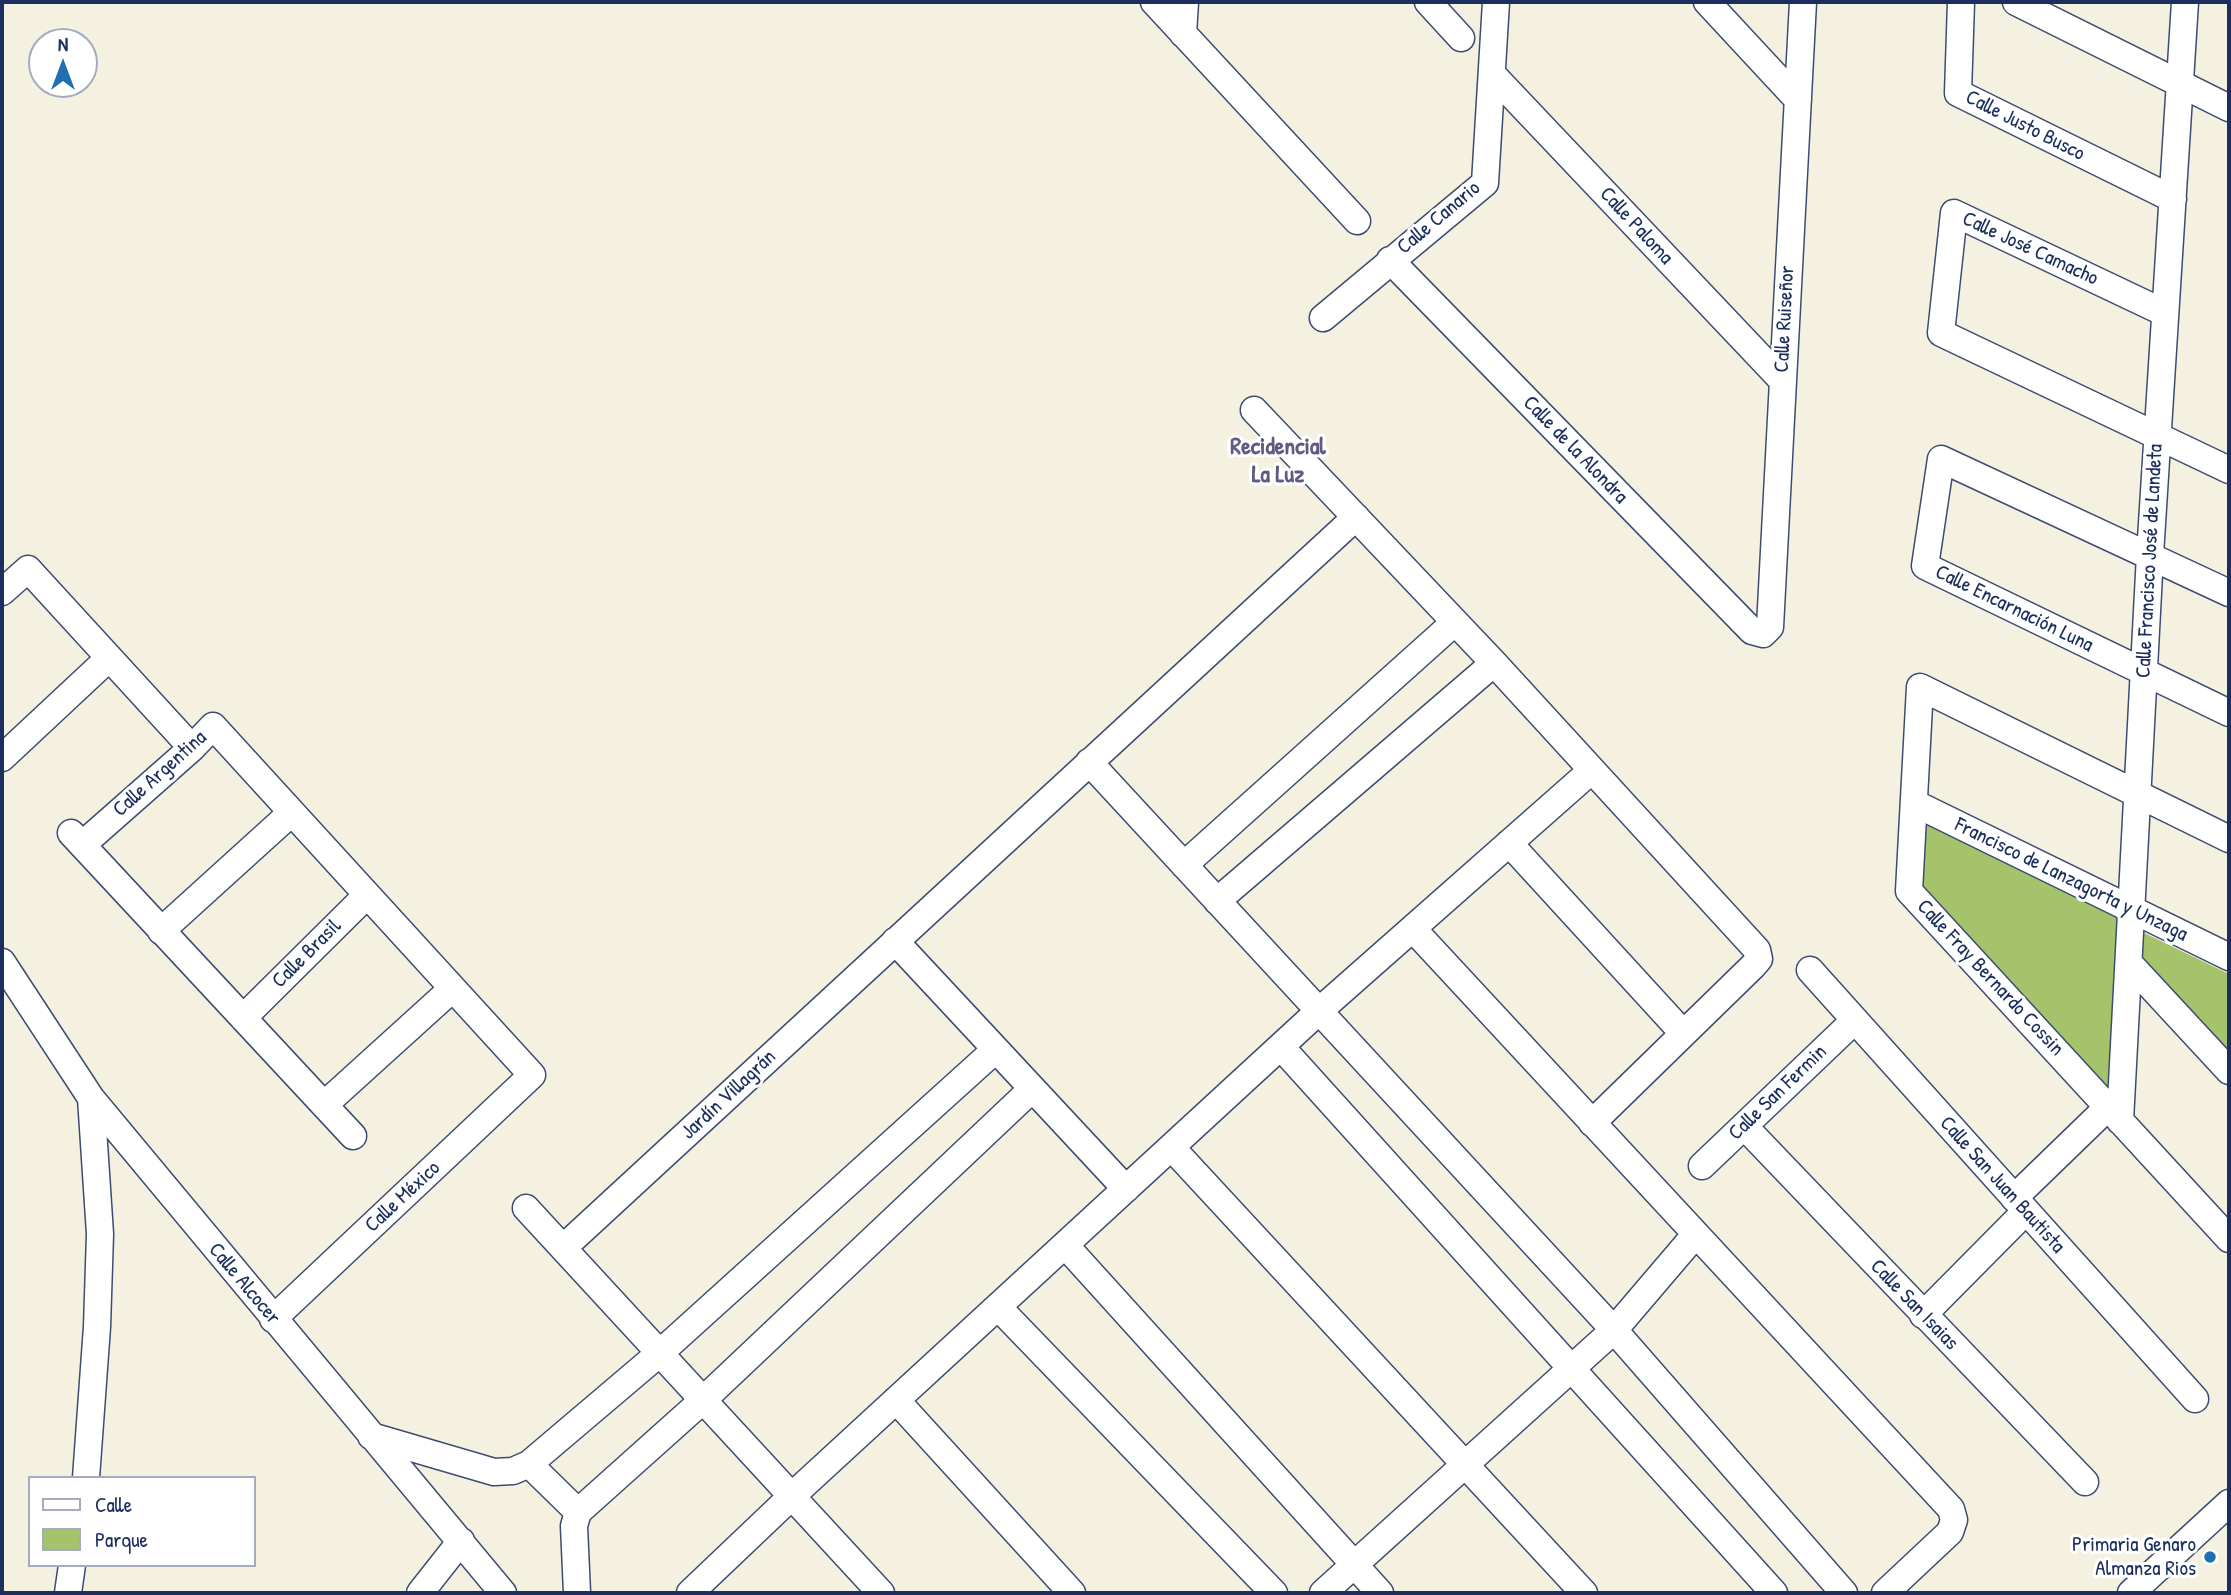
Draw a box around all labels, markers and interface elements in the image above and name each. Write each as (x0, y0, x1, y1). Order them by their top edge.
north arrow (28, 28, 98, 98)
text: N (58, 31, 68, 57)
street label: Calle Justo Busco (1961, 85, 2089, 167)
street label: Calle Canario (1392, 176, 1486, 260)
street label: Calle Paloma (1594, 182, 1678, 270)
street label: Calle José Camacho (1958, 206, 2102, 292)
street label: Calle Ruiseñor (1770, 265, 1800, 373)
street label: Calle de la Alondra (1517, 391, 1633, 509)
district label: Recidencial La Luz (1230, 434, 1326, 490)
street label: Calle Francisco José de Landeta (2131, 443, 2169, 679)
street label: Calle Encarnación Luna (1931, 560, 2097, 658)
street label: Calle Argentina (108, 725, 212, 823)
street label: Francisco de Lanzagorta y Unzaga (1950, 813, 2192, 947)
street label: Calle Fray Bernardo Cossin (1911, 895, 2069, 1061)
street label: Calle Brasil (267, 914, 347, 994)
street label: Calle San Fermin (1724, 1040, 1832, 1146)
street label: Jardín Villagrán (676, 1045, 782, 1145)
street label: Calle San Juan Bautista (1934, 1111, 2070, 1259)
street label: Calle México (360, 1156, 446, 1238)
street label: Calle Alcocer (203, 1238, 285, 1330)
street label: Calle San Isaias (1864, 1254, 1964, 1356)
legend (28, 1476, 256, 1567)
text: Calle (95, 1490, 132, 1519)
text: Parque (95, 1525, 148, 1554)
place label: Primaria Genaro Almanza Rios (2072, 1532, 2196, 1582)
marker: Primaria Genaro Almanza Rios (2202, 1549, 2218, 1565)

